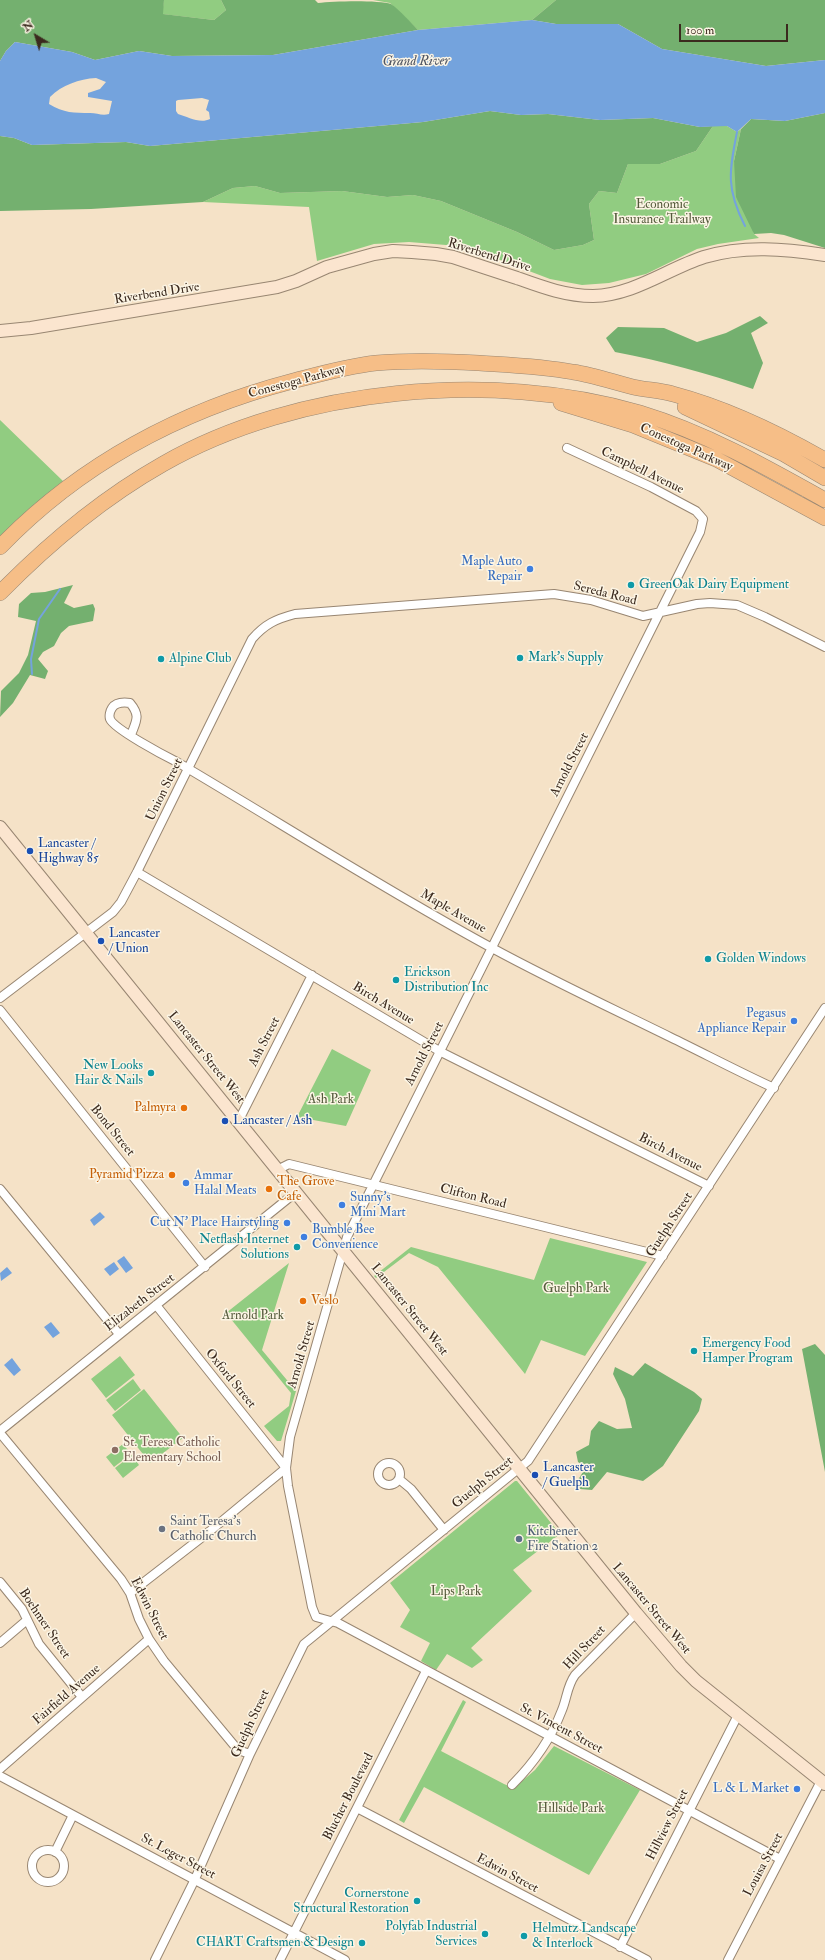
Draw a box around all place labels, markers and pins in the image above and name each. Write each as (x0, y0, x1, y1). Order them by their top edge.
place label: Maple Auto Repair (461, 554, 522, 585)
marker: Maple Auto Repair (525, 564, 535, 574)
place label: GreenOak Dairy Equipment (639, 577, 789, 593)
marker: GreenOak Dairy Equipment (626, 580, 636, 590)
place label: Mark's Supply (528, 650, 603, 666)
place label: Alpine Club (169, 651, 231, 667)
marker: Mark's Supply (515, 653, 525, 663)
marker: Alpine Club (156, 654, 166, 664)
place label: Lancaster / Highway 85 (38, 836, 99, 867)
marker: Lancaster / Highway 85 (25, 846, 35, 856)
place label: Lancaster / Union (109, 926, 160, 957)
marker: Lancaster / Union (96, 936, 106, 946)
place label: Golden Windows (716, 951, 806, 967)
marker: Golden Windows (703, 954, 713, 964)
place label: Erickson Distribution Inc (404, 965, 488, 996)
marker: Erickson Distribution Inc (391, 975, 401, 985)
place label: Pegasus Appliance Repair (698, 1006, 786, 1037)
marker: Pegasus Appliance Repair (789, 1016, 799, 1026)
place label: New Looks Hair & Nails (74, 1058, 143, 1089)
marker: New Looks Hair & Nails (146, 1068, 156, 1078)
place label: Palmyra (134, 1100, 176, 1116)
marker: Palmyra (179, 1103, 189, 1113)
place label: Lancaster / Ash (233, 1113, 312, 1129)
marker: Lancaster / Ash (220, 1116, 230, 1126)
place label: Pyramid Pizza (89, 1167, 164, 1183)
place label: Ammar Halal Meats (194, 1168, 257, 1199)
marker: Pyramid Pizza (167, 1170, 177, 1180)
place label: The Grove Cafe (277, 1174, 334, 1205)
marker: Ammar Halal Meats (181, 1178, 191, 1188)
marker: The Grove Cafe (264, 1184, 274, 1194)
place label: Sunny's Mini Mart (350, 1190, 406, 1221)
marker: Sunny's Mini Mart (337, 1200, 347, 1210)
place label: Cut N' Place Hairstyling (150, 1215, 279, 1231)
marker: Cut N' Place Hairstyling (282, 1218, 292, 1228)
place label: Bumble Bee Convenience (312, 1222, 378, 1253)
place label: Netflash Internet Solutions (199, 1232, 289, 1263)
marker: Bumble Bee Convenience (299, 1232, 309, 1242)
marker: Netflash Internet Solutions (292, 1242, 302, 1252)
place label: Veslo (311, 1293, 338, 1309)
marker: Veslo (298, 1296, 308, 1306)
place label: Emergency Food Hamper Program (702, 1336, 793, 1367)
marker: Emergency Food Hamper Program (689, 1346, 699, 1356)
place label: St. Teresa Catholic Elementary School (123, 1435, 221, 1466)
marker: St. Teresa Catholic Elementary School (110, 1445, 120, 1455)
place label: Lancaster / Guelph (543, 1460, 594, 1491)
marker: Lancaster / Guelph (530, 1470, 540, 1480)
place label: Saint Teresa's Catholic Church (170, 1514, 257, 1545)
marker: Saint Teresa's Catholic Church (157, 1524, 167, 1534)
place label: Kitchener Fire Station 2 (527, 1524, 598, 1555)
marker: Kitchener Fire Station 2 (514, 1534, 524, 1544)
place label: L & L Market (713, 1781, 789, 1797)
marker: L & L Market (792, 1784, 802, 1794)
place label: Cornerstone Structural Restoration (293, 1886, 409, 1917)
marker: Cornerstone Structural Restoration (412, 1896, 422, 1906)
place label: Polyfab Industrial Services (385, 1919, 477, 1950)
place label: Helmutz Landscape & Interlock (532, 1921, 636, 1952)
marker: Polyfab Industrial Services (480, 1929, 490, 1939)
marker: Helmutz Landscape & Interlock (519, 1931, 529, 1941)
place label: CHART Craftsmen & Design (196, 1935, 354, 1951)
marker: CHART Craftsmen & Design (357, 1938, 367, 1948)

